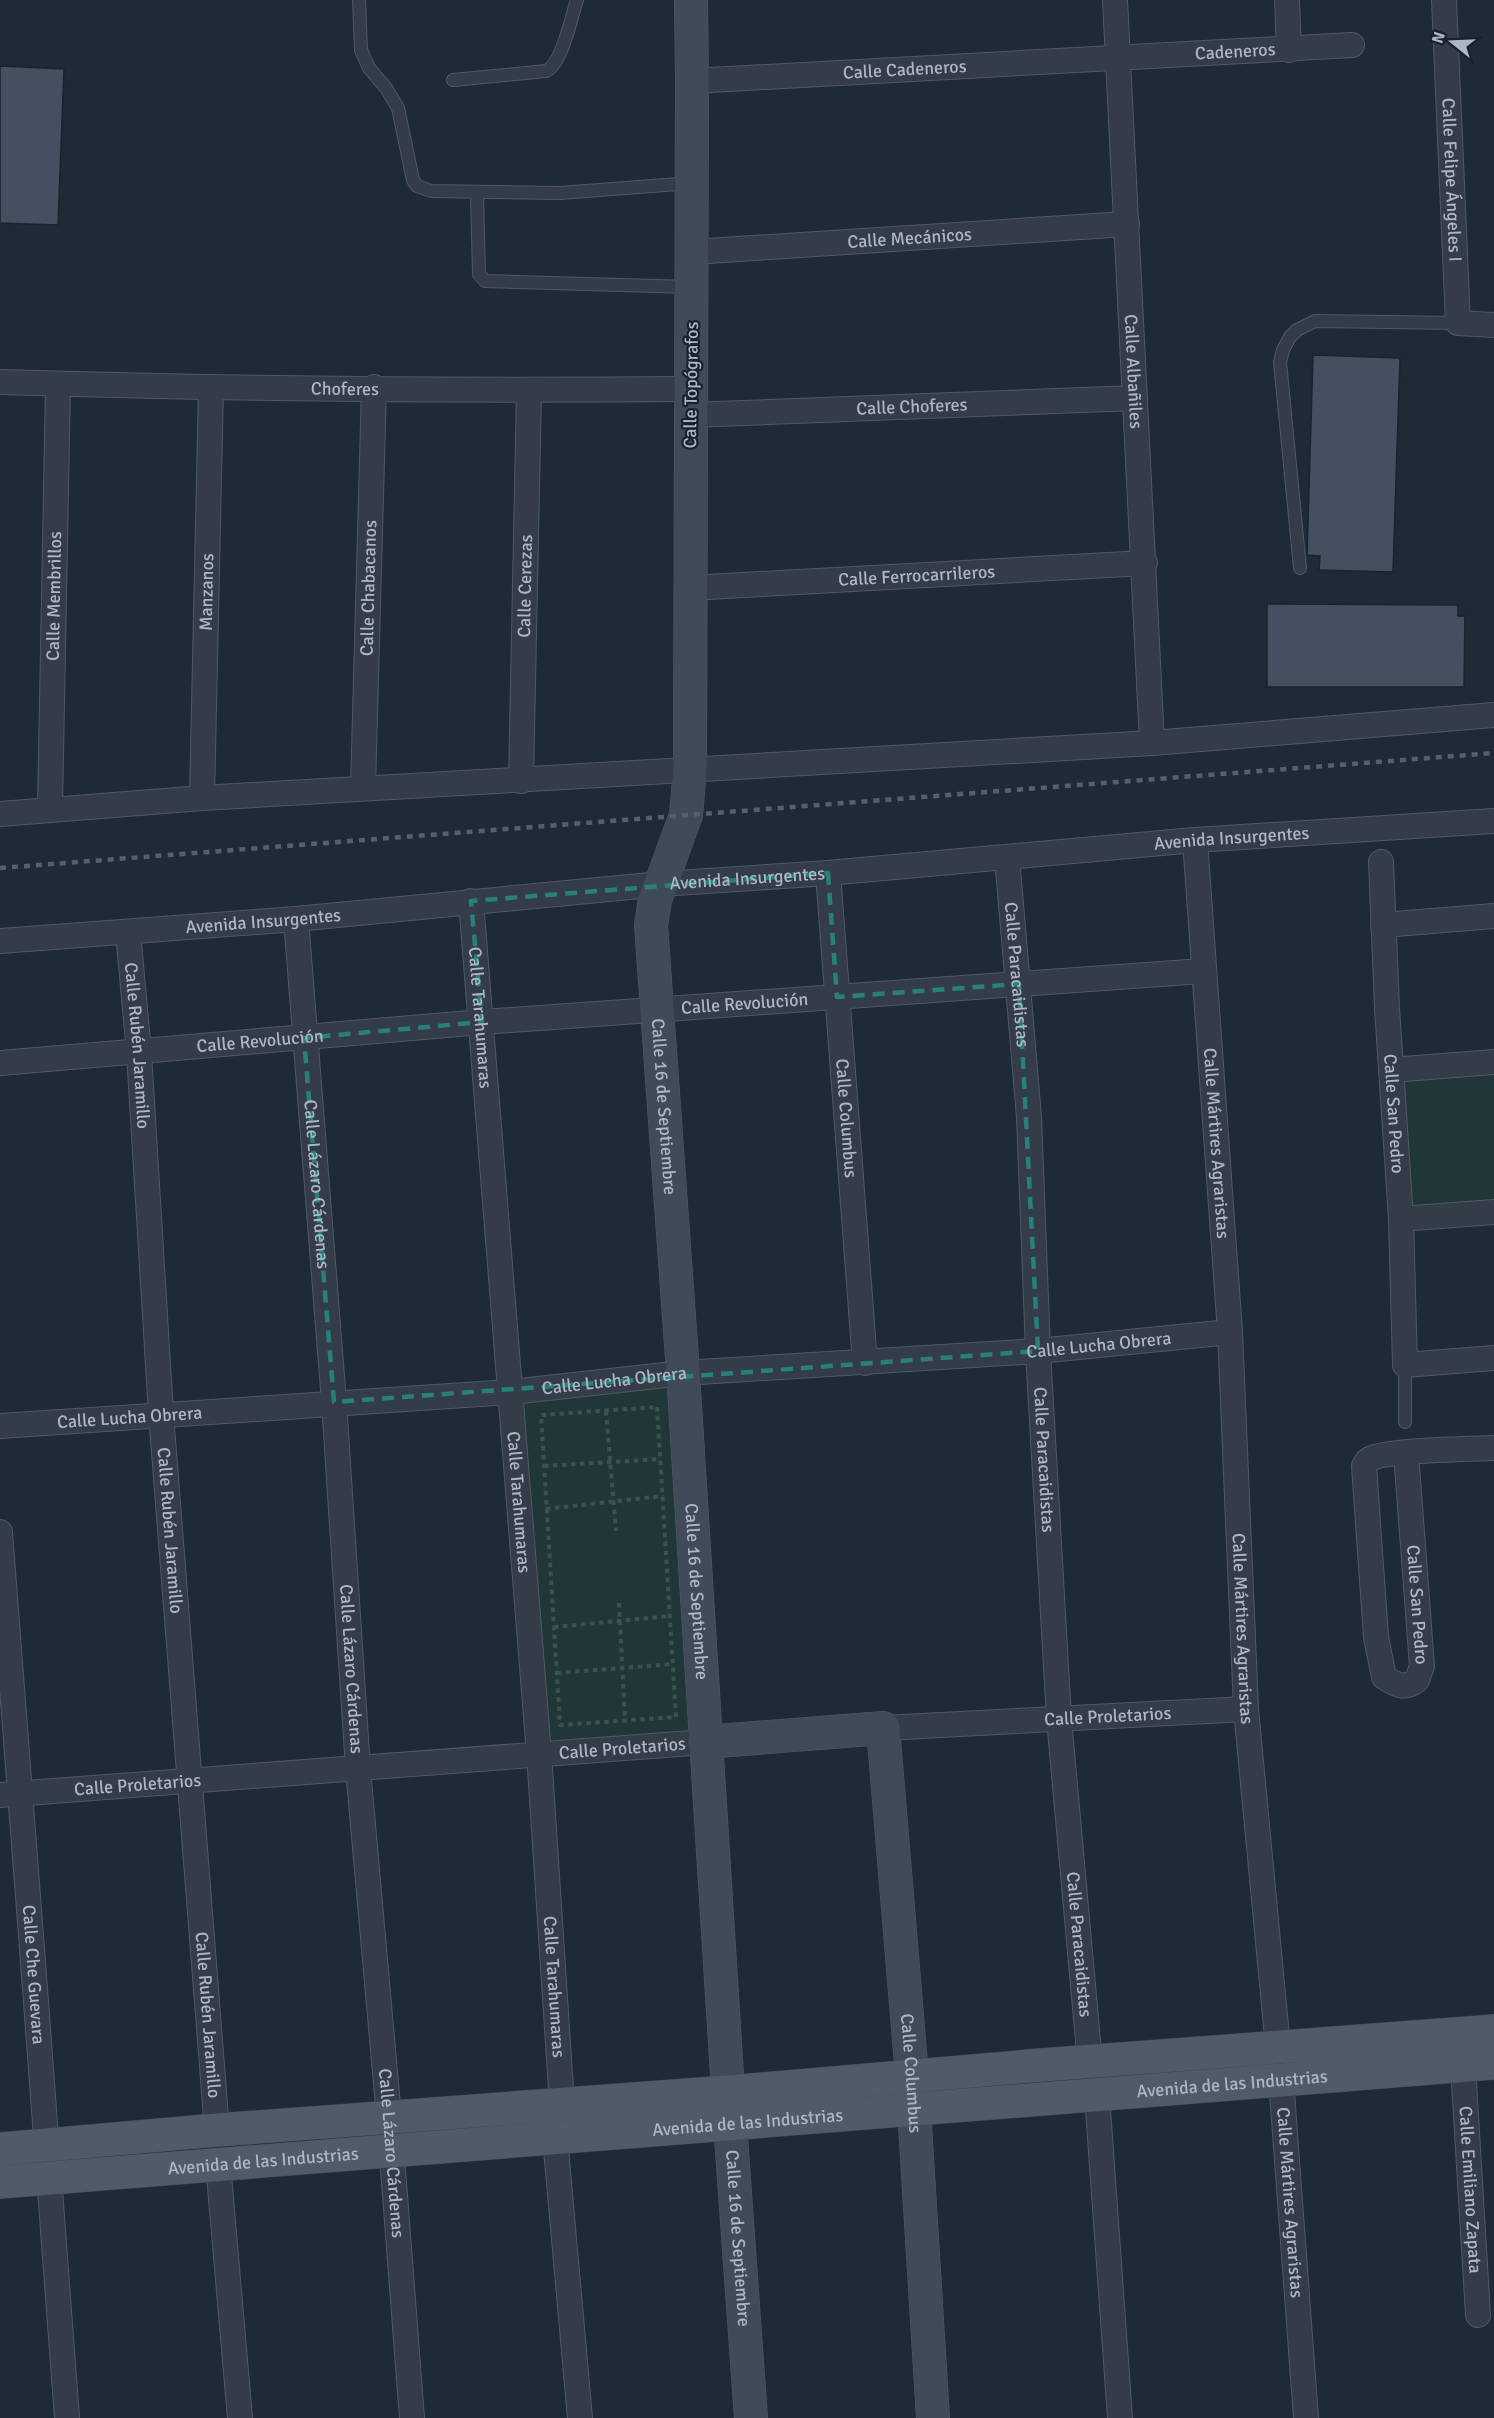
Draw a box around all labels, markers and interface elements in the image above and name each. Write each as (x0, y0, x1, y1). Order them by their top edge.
north arrow (1422, 12, 1482, 72)
text: N (1427, 29, 1450, 46)
street label: Cadeneros (1194, 38, 1276, 65)
street label: Calle Cadeneros (842, 55, 967, 84)
street label: Calle Felipe Ángeles I (1437, 97, 1466, 262)
street label: Calle Mecánicos (847, 223, 973, 253)
street label: Calle Albañiles (1120, 314, 1147, 429)
street label: Calle Topógrafos (679, 321, 703, 449)
street label: Choferes (311, 378, 379, 400)
street label: Calle Choferes (856, 393, 968, 420)
street label: Calle Chabacanos (356, 520, 381, 656)
street label: Calle Membrillos (42, 531, 66, 661)
street label: Calle Cerezas (513, 534, 537, 638)
street label: Manzanos (195, 553, 218, 631)
street label: Calle Ferrocarrileros (838, 560, 996, 591)
street label: Avenida Insurgentes (1153, 822, 1310, 855)
street label: Avenida Insurgentes (669, 862, 826, 894)
street label: Calle Paracaidistas (1000, 901, 1034, 1048)
street label: Avenida Insurgentes (185, 904, 342, 938)
street label: Calle Tarahumaras (464, 946, 497, 1089)
street label: Calle Rubén Jaramillo (120, 961, 155, 1129)
street label: Calle Revolución (680, 988, 809, 1019)
street label: Calle 16 de Septiembre (647, 1017, 681, 1196)
street label: Calle Revolución (196, 1025, 324, 1057)
street label: Calle Mártires Agraristas (1199, 1047, 1234, 1240)
street label: Calle San Pedro (1379, 1053, 1409, 1174)
street label: Calle Columbus (831, 1058, 862, 1179)
street label: Calle Lázaro Cárdenas (299, 1099, 335, 1270)
street label: Calle Lucha Obrera (1026, 1327, 1172, 1363)
street label: Calle Lucha Obrera (541, 1362, 688, 1400)
street label: Calle Paracaidistas (1029, 1386, 1059, 1533)
street label: Calle Lucha Obrera (56, 1402, 203, 1433)
street label: Calle Tarahumaras (502, 1430, 536, 1574)
street label: Calle Rubén Jaramillo (153, 1446, 188, 1615)
street label: Calle 16 de Septiembre (680, 1502, 713, 1681)
street label: Calle Mártires Agraristas (1228, 1532, 1258, 1725)
street label: Calle San Pedro (1402, 1544, 1433, 1665)
street label: Calle Lázaro Cárdenas (335, 1583, 368, 1755)
street label: Calle Proletarios (1044, 1702, 1172, 1731)
street label: Calle Proletarios (558, 1732, 687, 1764)
street label: Calle Proletarios (73, 1769, 202, 1800)
street label: Calle Paracaidistas (1062, 1871, 1097, 2018)
street label: Calle Che Guevara (18, 1904, 50, 2045)
street label: Calle Tarahumaras (539, 1915, 570, 2059)
street label: Calle Rubén Jaramillo (191, 1931, 225, 2099)
street label: Calle Columbus (896, 2013, 926, 2134)
street label: Avenida de las Industrias (1136, 2065, 1329, 2102)
street label: Calle Lázaro Cárdenas (374, 2068, 409, 2239)
street label: Avenida de las Industrias (651, 2104, 844, 2141)
street label: Calle Emiliano Zapata (1454, 2105, 1486, 2274)
street label: Calle Mártires Agraristas (1272, 2106, 1308, 2299)
street label: Avenida de las Industrias (167, 2142, 360, 2180)
street label: Calle 16 de Septiembre (721, 2149, 755, 2327)

